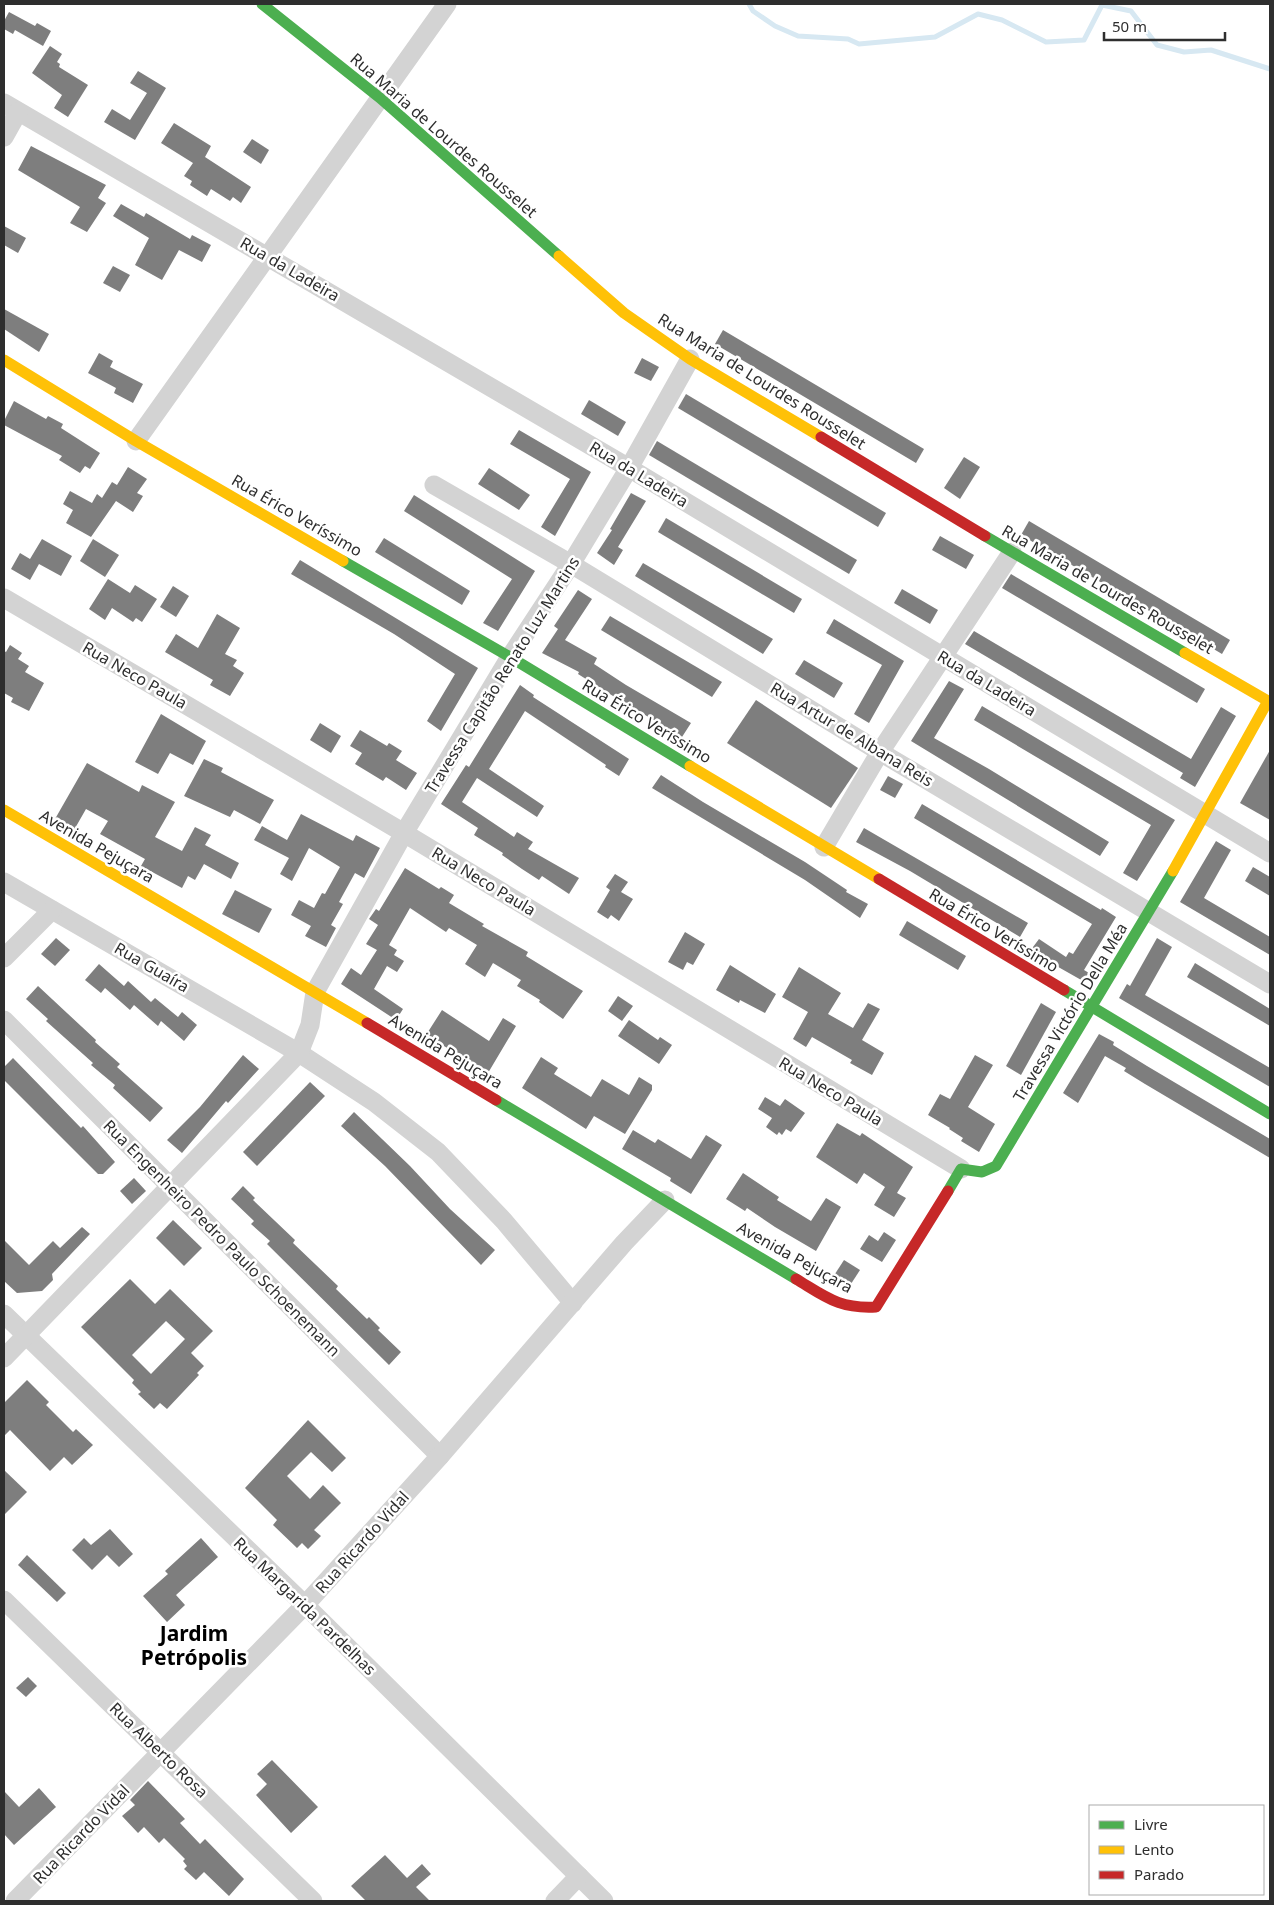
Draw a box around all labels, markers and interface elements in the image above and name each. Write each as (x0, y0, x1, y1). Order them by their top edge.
scale bar (1104, 10, 1225, 42)
text: 50 m (1112, 16, 1147, 36)
street label: Rua Maria de Lourdes Rousselet (346, 48, 542, 223)
street label: Rua da Ladeira (236, 232, 344, 306)
street label: Rua Maria de Lourdes Rousselet (654, 308, 870, 454)
street label: Rua da Ladeira (586, 436, 692, 512)
street label: Rua Érico Veríssimo (228, 469, 366, 561)
street label: Rua Maria de Lourdes Rousselet (998, 519, 1218, 659)
street label: Travessa Capitão Renato Luz Martins (420, 552, 584, 798)
street label: Rua Neco Paula (79, 636, 191, 714)
street label: Rua da Ladeira (934, 645, 1040, 721)
street label: Rua Érico Veríssimo (578, 674, 716, 768)
street label: Rua Artur de Albana Reis (767, 677, 937, 791)
street label: Avenida Pejuçara (36, 804, 158, 888)
street label: Rua Neco Paula (428, 841, 540, 921)
street label: Rua Érico Veríssimo (925, 883, 1063, 977)
street label: Travessa Victório Della Méa (1008, 918, 1132, 1106)
street label: Rua Guaíra (111, 937, 193, 997)
street label: Avenida Pejuçara (385, 1008, 507, 1094)
street label: Rua Neco Paula (775, 1051, 887, 1131)
street label: Rua Engenheiro Pedro Paulo Schoenemann (99, 1115, 345, 1361)
street label: Avenida Pejuçara (733, 1216, 857, 1298)
street label: Rua Ricardo Vidal (310, 1486, 414, 1598)
street label: Rua Margarida Pardelhas (229, 1532, 381, 1680)
district label: Jardim Petrópolis (141, 1619, 247, 1671)
street label: Rua Alberto Rosa (105, 1697, 213, 1803)
street label: Rua Ricardo Vidal (28, 1779, 134, 1889)
legend (1089, 1805, 1264, 1895)
text: Livre (1134, 1814, 1168, 1834)
text: Lento (1134, 1839, 1174, 1859)
text: Parado (1134, 1864, 1184, 1884)

